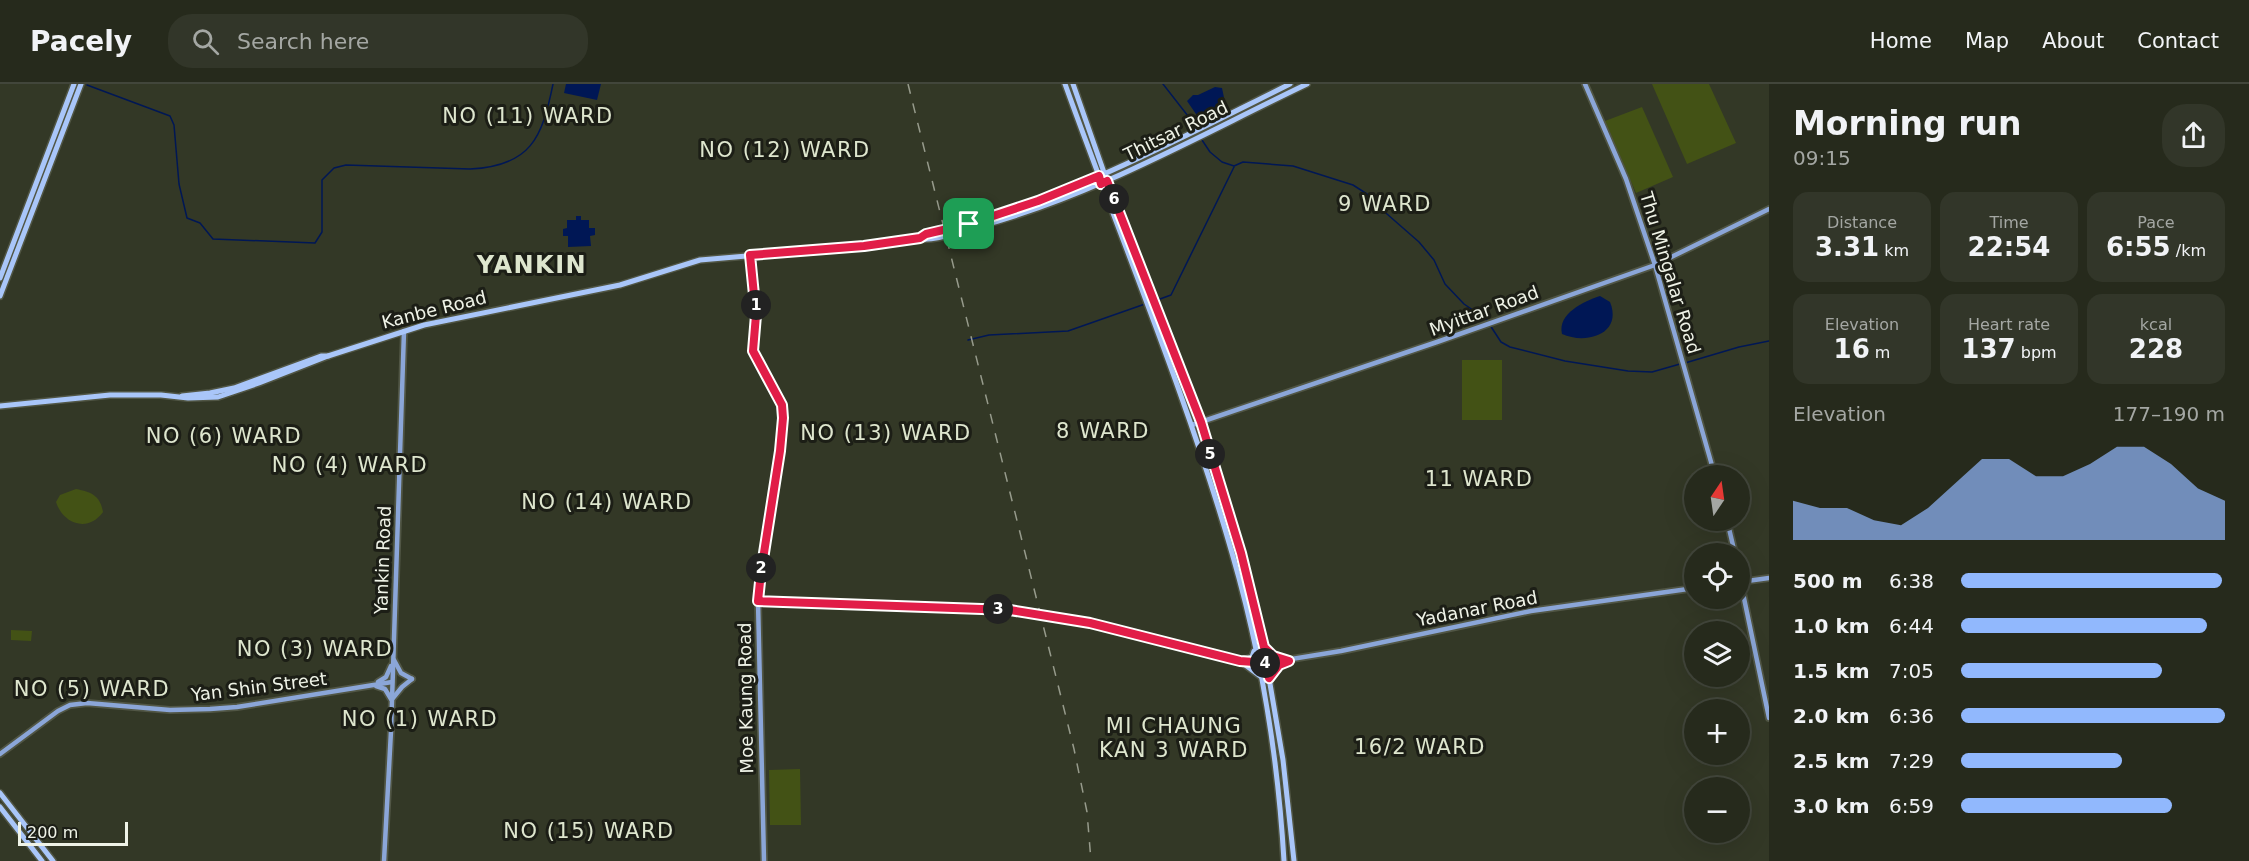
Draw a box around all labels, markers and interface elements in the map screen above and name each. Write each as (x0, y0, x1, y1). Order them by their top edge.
search box (168, 14, 588, 68)
text: Pacely (30, 25, 132, 58)
icon: search (189, 25, 222, 58)
text: Search here (237, 29, 369, 54)
text: Home (1870, 29, 1932, 53)
text: Map (1965, 29, 2009, 53)
text: About (2042, 29, 2104, 53)
text: Contact (2137, 29, 2219, 53)
street label: Thitsar Road (1119, 96, 1231, 165)
district label: NO (11) WARD (442, 104, 614, 128)
text: Morning run (1793, 104, 2021, 143)
button: share (2162, 104, 2225, 167)
district label: NO (12) WARD (699, 138, 871, 162)
text: 09:15 (1793, 146, 1851, 170)
pin: 6 (1099, 184, 1129, 214)
street label: Thu Mingalar Road (1636, 188, 1705, 356)
text: 6 (1108, 189, 1120, 208)
district label: 9 WARD (1338, 192, 1432, 216)
pin (943, 198, 994, 249)
icon: arrive (952, 207, 985, 240)
text: Distance (1827, 213, 1897, 232)
text: Time (1989, 213, 2029, 232)
text: Pace (2137, 213, 2175, 232)
text: 3.31 (1815, 232, 1879, 262)
text: 22:54 (1968, 232, 2050, 262)
text: 6:55 (2106, 232, 2171, 262)
text: km (1879, 241, 1909, 260)
text: /km (2171, 241, 2206, 260)
district label: YANKIN (476, 251, 587, 279)
street label: Myittar Road (1426, 281, 1541, 340)
street label: Kanbe Road (379, 286, 488, 333)
pin: 1 (741, 290, 771, 320)
text: 1 (750, 295, 762, 314)
text: Elevation (1825, 315, 1899, 334)
text: Heart rate (1968, 315, 2050, 334)
text: kcal (2140, 315, 2172, 334)
text: 16 (1834, 334, 1870, 364)
text: 137 (1961, 334, 2016, 364)
text: 228 (2129, 334, 2183, 364)
text: m (1870, 343, 1890, 362)
text: bpm (2016, 343, 2057, 362)
text: Elevation (1793, 402, 1886, 426)
text: 177–190 m (2113, 402, 2225, 426)
district label: 8 WARD (1056, 419, 1150, 443)
district label: NO (13) WARD (800, 421, 972, 445)
district label: NO (6) WARD (146, 424, 302, 448)
pin: 5 (1195, 439, 1225, 469)
text: 5 (1204, 444, 1216, 463)
district label: NO (4) WARD (272, 453, 428, 477)
north arrow (1684, 465, 1750, 531)
map controls (1684, 465, 1750, 843)
district label: 11 WARD (1425, 467, 1533, 491)
district label: NO (14) WARD (521, 490, 693, 514)
street label: Yankin Road (370, 505, 395, 616)
button: locate (1684, 543, 1750, 609)
pin: 2 (746, 553, 776, 583)
text: 2 (755, 558, 767, 577)
text: 500 m (1793, 569, 1863, 593)
text: 6:38 (1889, 569, 1934, 593)
street label: Yadanar Road (1414, 586, 1539, 631)
pin: 3 (983, 594, 1013, 624)
text: 3 (992, 599, 1004, 618)
text: 1.0 km (1793, 614, 1870, 638)
text: 6:44 (1889, 614, 1934, 638)
button: layers (1684, 621, 1750, 687)
street label: Moe Kaung Road (734, 622, 757, 774)
district label: NO (3) WARD (237, 637, 393, 661)
pin: 4 (1250, 648, 1280, 678)
text: 4 (1259, 653, 1271, 672)
text: 1.5 km (1793, 659, 1870, 683)
text: 7:05 (1889, 659, 1934, 683)
street label: Yan Shin Street (189, 668, 328, 705)
district label: NO (5) WARD (14, 677, 170, 701)
button: + (1684, 699, 1750, 765)
text: 2.0 km (1793, 704, 1870, 728)
text: 6:36 (1889, 704, 1934, 728)
district label: NO (1) WARD (342, 707, 498, 731)
district label: MI CHAUNG KAN 3 WARD (1099, 714, 1249, 762)
district label: 16/2 WARD (1354, 735, 1486, 759)
text: 2.5 km (1793, 749, 1870, 773)
text: 7:29 (1889, 749, 1934, 773)
button: − (1684, 777, 1750, 843)
text: 3.0 km (1793, 794, 1870, 818)
text: 6:59 (1889, 794, 1934, 818)
scale bar (18, 819, 128, 846)
district label: NO (15) WARD (503, 819, 675, 843)
text: 200 m (27, 823, 78, 842)

